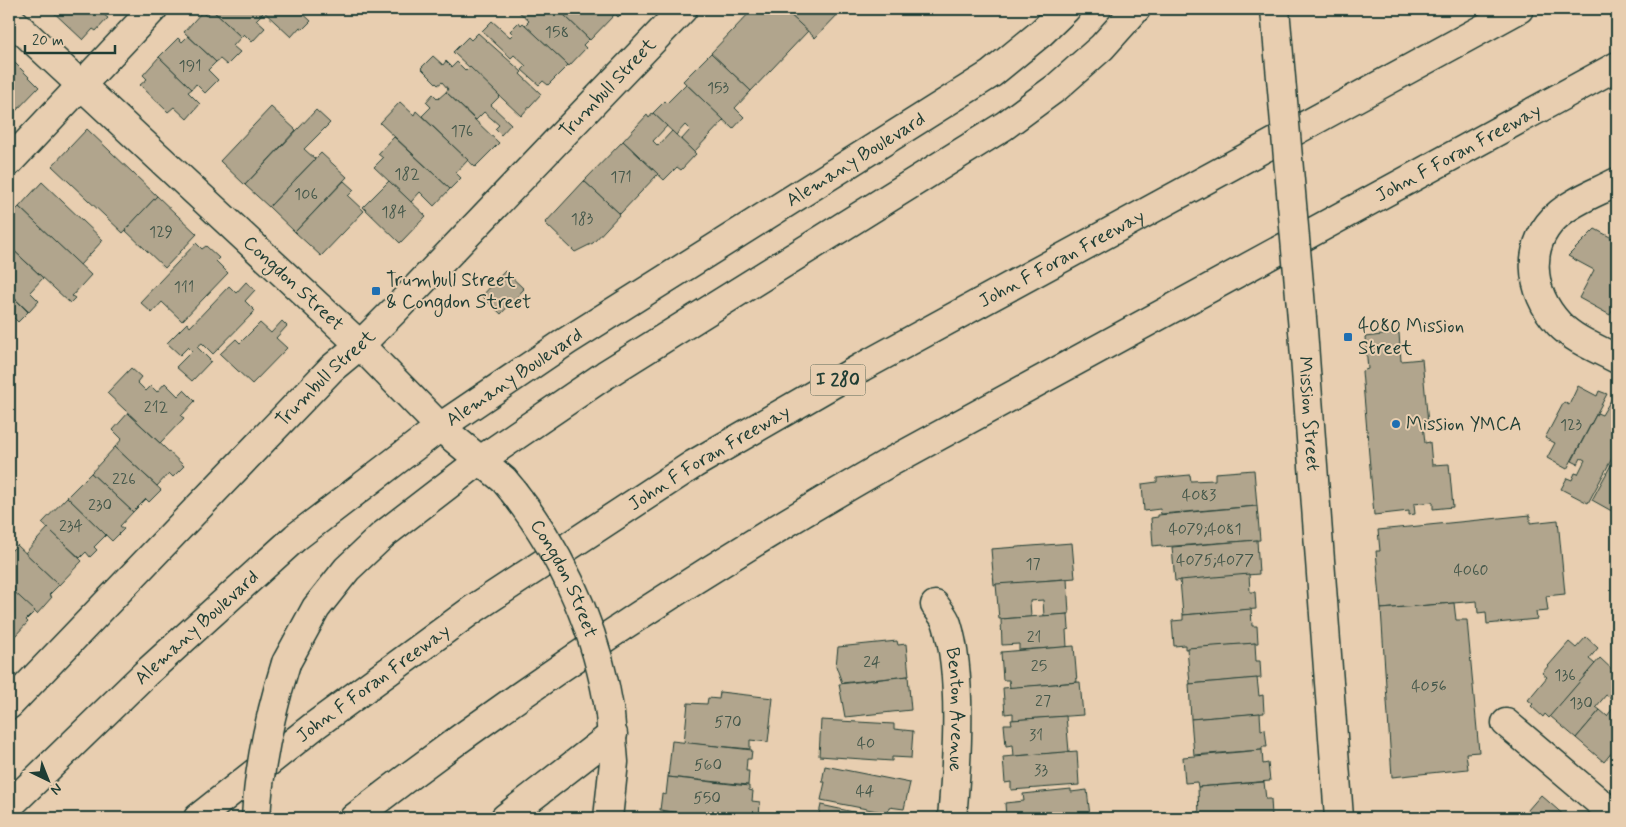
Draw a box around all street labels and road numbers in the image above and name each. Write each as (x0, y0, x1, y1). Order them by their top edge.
street label: Trumbull Street (554, 32, 661, 143)
street label: John F Foran Freeway (1371, 97, 1545, 208)
street label: Alemany Boulevard (781, 106, 930, 212)
street label: John F Foran Freeway (974, 203, 1149, 314)
street label: Congdon Street (238, 230, 349, 336)
street label: Alemany Boulevard (441, 322, 587, 432)
street label: Trumbull Street (270, 324, 381, 432)
street label: Mission Street (1292, 355, 1326, 472)
road number: I 280 (810, 364, 866, 396)
street label: John F Foran Freeway (623, 399, 794, 516)
street label: Congdon Street (524, 514, 604, 641)
street label: Alemany Boulevard (129, 564, 264, 690)
street label: John F Foran Freeway (291, 618, 455, 748)
street label: Benton Avenue (940, 646, 970, 772)

